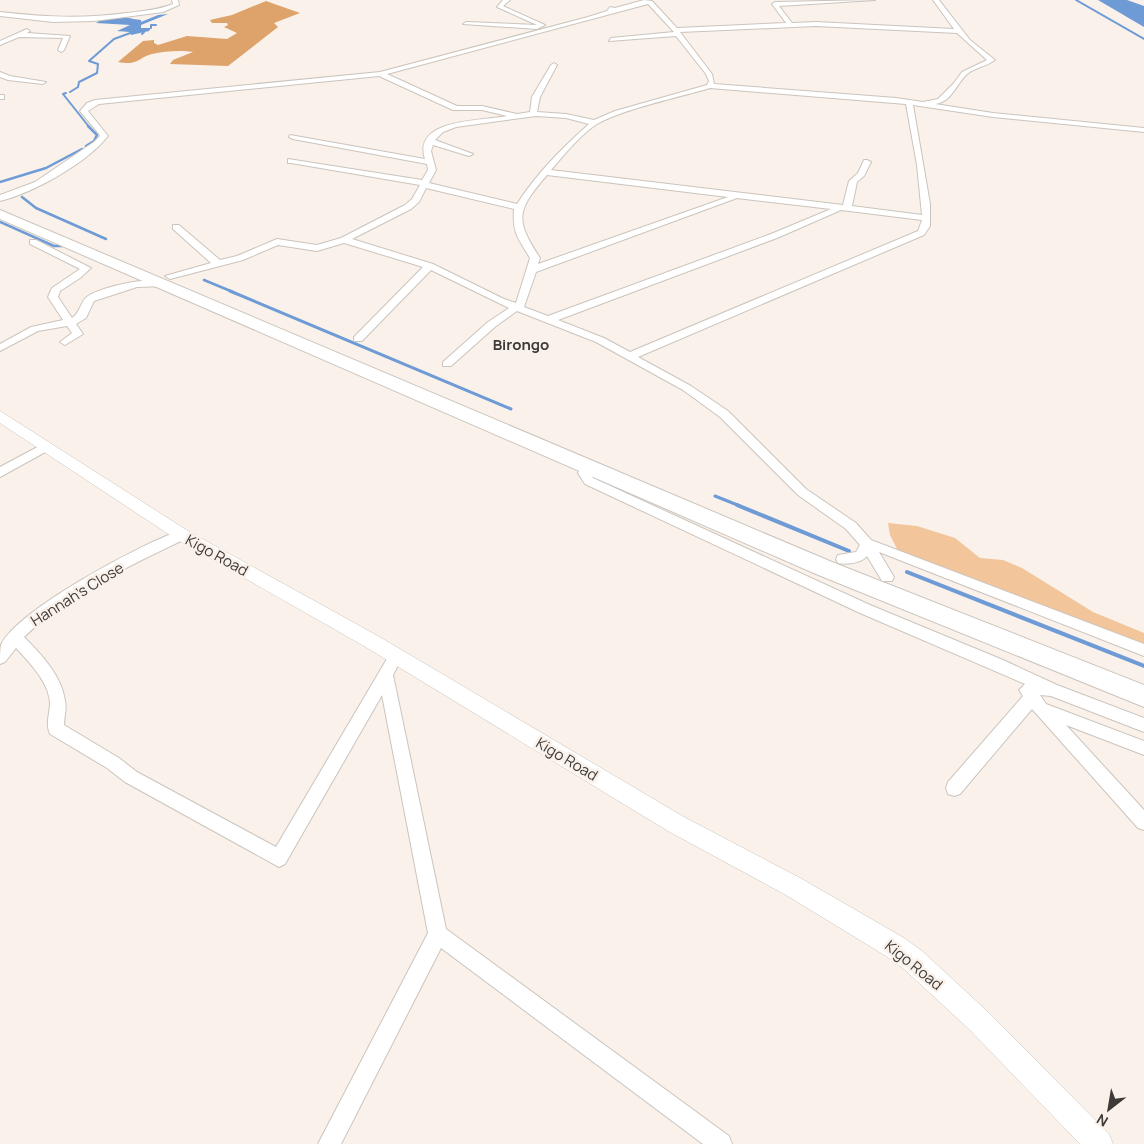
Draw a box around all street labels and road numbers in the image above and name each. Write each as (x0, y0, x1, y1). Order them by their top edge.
street label: Kigo Road (182, 529, 252, 581)
street label: Hannah's Close (26, 557, 128, 631)
street label: Kigo Road (532, 732, 602, 786)
street label: Kigo Road (881, 935, 947, 995)

